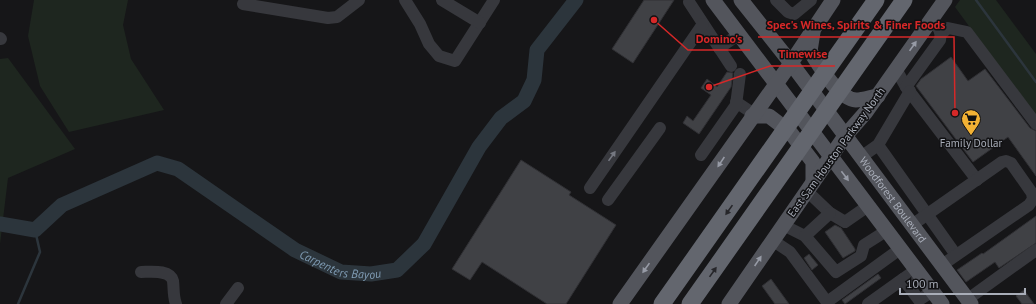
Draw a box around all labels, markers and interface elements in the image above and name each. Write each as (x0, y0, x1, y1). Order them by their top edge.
callout: Spec's Wines, Spirits & Finer Foods (758, 13, 954, 37)
text: Spec's Wines, Spirits & Finer Foods (767, 17, 945, 32)
callout: Domino's (688, 26, 750, 50)
text: Domino's (696, 31, 742, 46)
one-way arrow (909, 41, 917, 51)
callout: Timewise (770, 42, 835, 66)
text: Timewise (779, 46, 827, 61)
street label: East Sam Houston Parkway North (784, 85, 888, 219)
supermarket icon: Family Dollar (960, 108, 982, 136)
place label: Family Dollar (940, 136, 1003, 150)
one-way arrow (608, 151, 616, 162)
street label: Woodforest Boulevard (856, 154, 930, 245)
one-way arrow (717, 157, 725, 167)
one-way arrow (841, 171, 849, 182)
one-way arrow (725, 204, 733, 215)
water label: Carpenters Bayou (297, 246, 382, 282)
one-way arrow (755, 255, 762, 266)
one-way arrow (642, 263, 650, 273)
one-way arrow (709, 267, 717, 277)
scale bar (900, 270, 1025, 296)
text: 100 m (906, 276, 939, 291)

